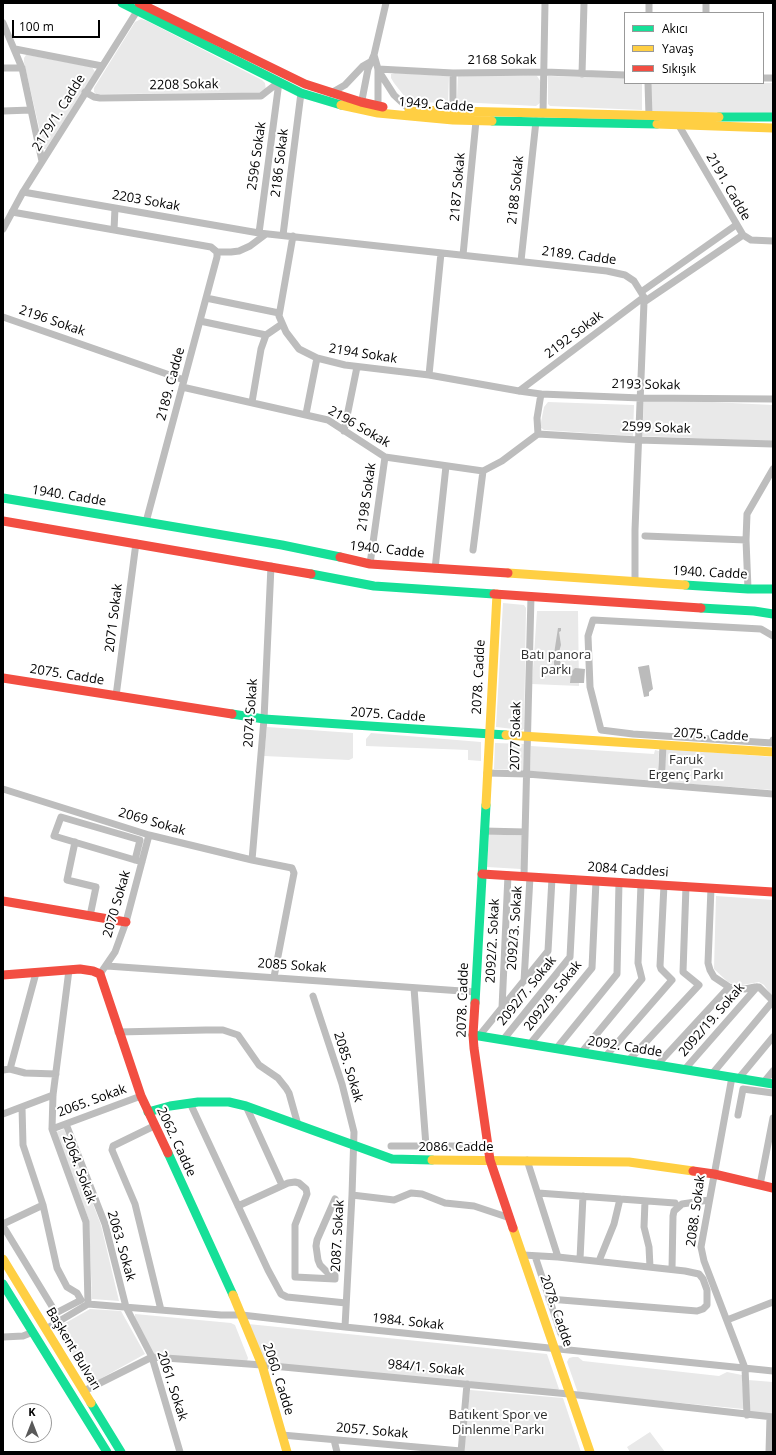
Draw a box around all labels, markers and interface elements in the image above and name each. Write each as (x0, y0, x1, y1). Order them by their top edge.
scale bar (14, 12, 102, 38)
legend (624, 12, 764, 84)
text: 100 m (19, 18, 54, 35)
text: Akıcı (662, 20, 688, 37)
text: Yavaş (662, 40, 694, 57)
street label: 2168 Sokak (468, 52, 536, 68)
text: Sıkışık (662, 60, 696, 77)
street label: 2179/1. Cadde (29, 72, 89, 154)
street label: 2208 Sokak (149, 77, 219, 93)
street label: 1949. Cadde (398, 95, 474, 115)
street label: 2596 Sokak (244, 121, 270, 191)
street label: 2186 Sokak (268, 128, 292, 198)
street label: 2191. Cadde (702, 151, 754, 223)
street label: 2187 Sokak (447, 152, 469, 222)
street label: 2188 Sokak (505, 155, 527, 225)
street label: 2203 Sokak (111, 187, 181, 215)
street label: 2189. Cadde (541, 244, 617, 268)
street label: 2196 Sokak (17, 302, 87, 340)
street label: 2192 Sokak (542, 308, 606, 362)
street label: 2194 Sokak (328, 341, 398, 367)
street label: 2189. Cadde (154, 346, 188, 422)
street label: 2193 Sokak (611, 377, 681, 393)
street label: 2196 Sokak (325, 403, 393, 451)
street label: 2599 Sokak (621, 419, 691, 437)
street label: 2198 Sokak (354, 462, 380, 532)
street label: 1940. Cadde (31, 482, 107, 510)
street label: 1940. Cadde (349, 538, 425, 562)
street label: 1940. Cadde (672, 563, 748, 583)
street label: 2071 Sokak (102, 583, 126, 653)
street label: 2078. Cadde (469, 639, 489, 715)
park label: Batı panora parkı (521, 647, 591, 678)
street label: 2075. Cadde (29, 661, 105, 689)
street label: 2074 Sokak (241, 678, 261, 748)
street label: 2077 Sokak (508, 701, 524, 771)
street label: 2075. Cadde (350, 705, 426, 725)
street label: 2075. Cadde (673, 725, 749, 745)
park label: Faruk Ergenç Parkı (649, 752, 723, 783)
street label: 2069 Sokak (117, 805, 187, 839)
street label: 2084 Caddesi (587, 859, 669, 881)
street label: 2070 Sokak (100, 869, 134, 939)
street label: 2092/3. Sokak (504, 885, 526, 971)
street label: 2092/2. Sokak (483, 898, 503, 984)
street label: 2092/7. Sokak (494, 953, 560, 1029)
street label: 2085 Sokak (257, 956, 327, 976)
street label: 2092/9. Sokak (521, 958, 585, 1034)
street label: 2078. Cadde (454, 962, 472, 1038)
street label: 2092/19. Sokak (676, 980, 748, 1060)
street label: 2085. Sokak (330, 1030, 366, 1104)
street label: 2092. Cadde (587, 1033, 663, 1061)
street label: 2065. Sokak (55, 1081, 129, 1121)
street label: 2062. Cadde (153, 1105, 199, 1179)
street label: 2064. Sokak (59, 1132, 99, 1206)
street label: 2086. Cadde (418, 1139, 494, 1155)
street label: 2088. Sokak (683, 1174, 709, 1248)
street label: 2087. Sokak (328, 1199, 348, 1273)
street label: 2063. Sokak (104, 1209, 138, 1283)
street label: 2078. Cadde (536, 1273, 576, 1349)
street label: Başkent Bulvarı (42, 1305, 104, 1393)
street label: 1984. Sokak (371, 1310, 445, 1334)
street label: 2060. Cadde (259, 1341, 297, 1417)
street label: 2061. Sokak (153, 1349, 191, 1423)
street label: 984/1. Sokak (387, 1357, 465, 1379)
north arrow (12, 1403, 52, 1443)
text: K (28, 1404, 36, 1419)
park label: Batıkent Spor ve Dinlenme Parkı (448, 1407, 548, 1438)
street label: 2057. Sokak (335, 1420, 409, 1442)

